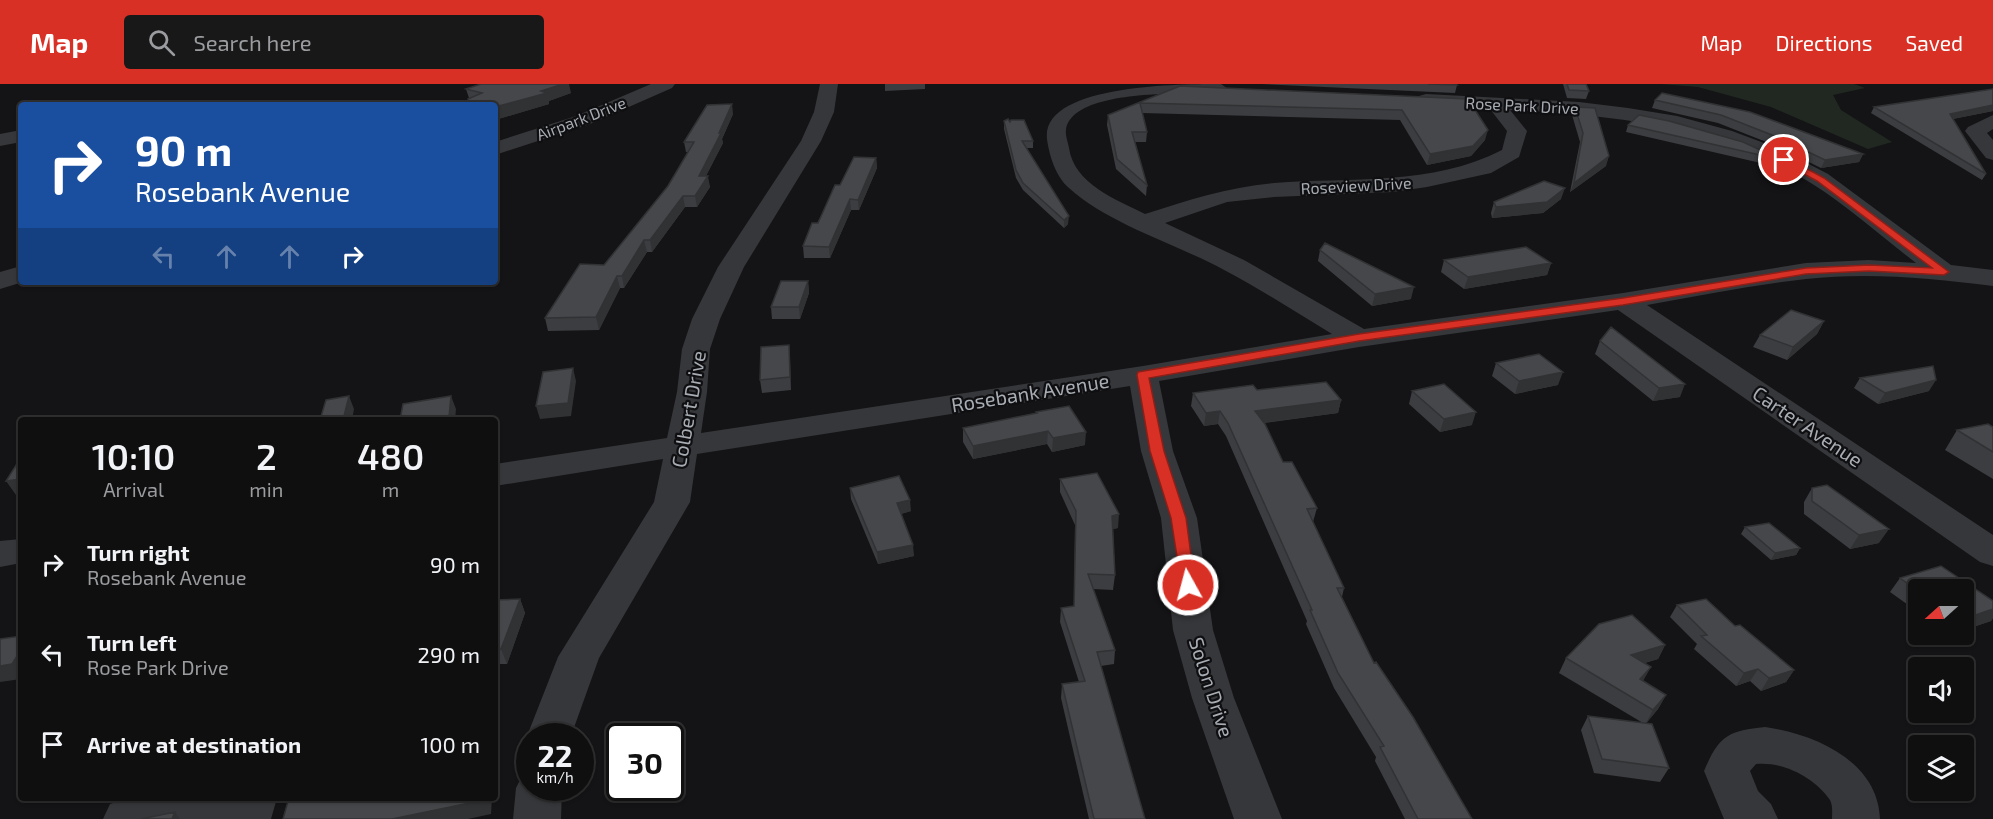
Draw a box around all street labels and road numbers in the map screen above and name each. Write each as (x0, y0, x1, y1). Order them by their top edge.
street label: Airpark Drive (534, 92, 628, 144)
street label: Rose Park Drive (1465, 93, 1579, 117)
street label: Roseview Drive (1300, 173, 1412, 197)
street label: Colbert Drive (666, 349, 710, 469)
street label: Rosebank Avenue (949, 368, 1111, 416)
street label: Carter Avenue (1748, 380, 1868, 472)
street label: Solon Drive (1185, 634, 1239, 740)

